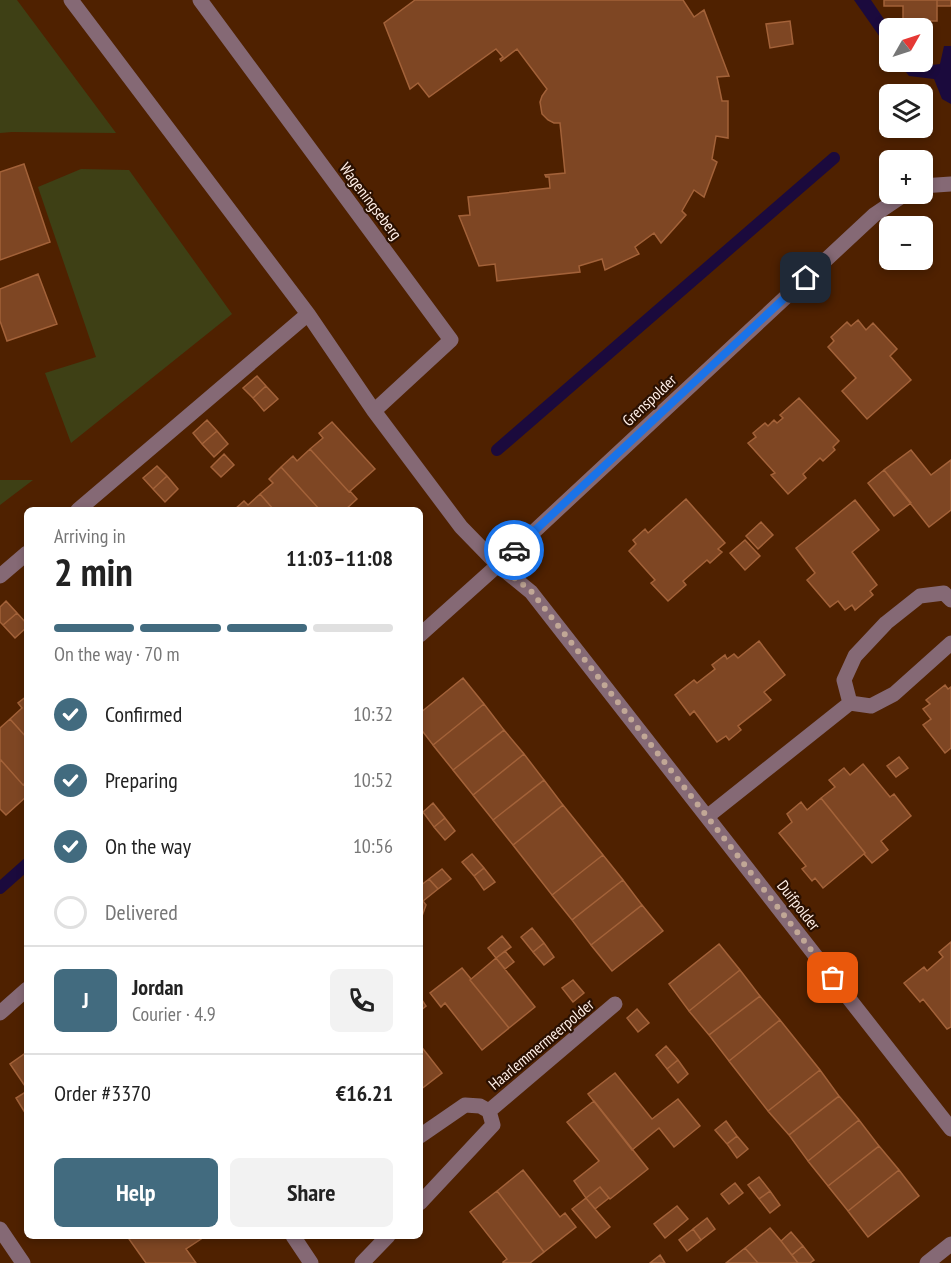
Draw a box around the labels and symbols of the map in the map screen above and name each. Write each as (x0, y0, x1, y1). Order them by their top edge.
north arrow (879, 18, 933, 72)
street label: Wageningseberg (335, 158, 407, 244)
pin (780, 252, 831, 303)
street label: Grenspolder (618, 369, 681, 430)
courier (484, 520, 544, 580)
street label: Duifpolder (773, 876, 825, 935)
pin (807, 952, 858, 1003)
street label: Haarlemmermeerpolder (484, 994, 598, 1094)

